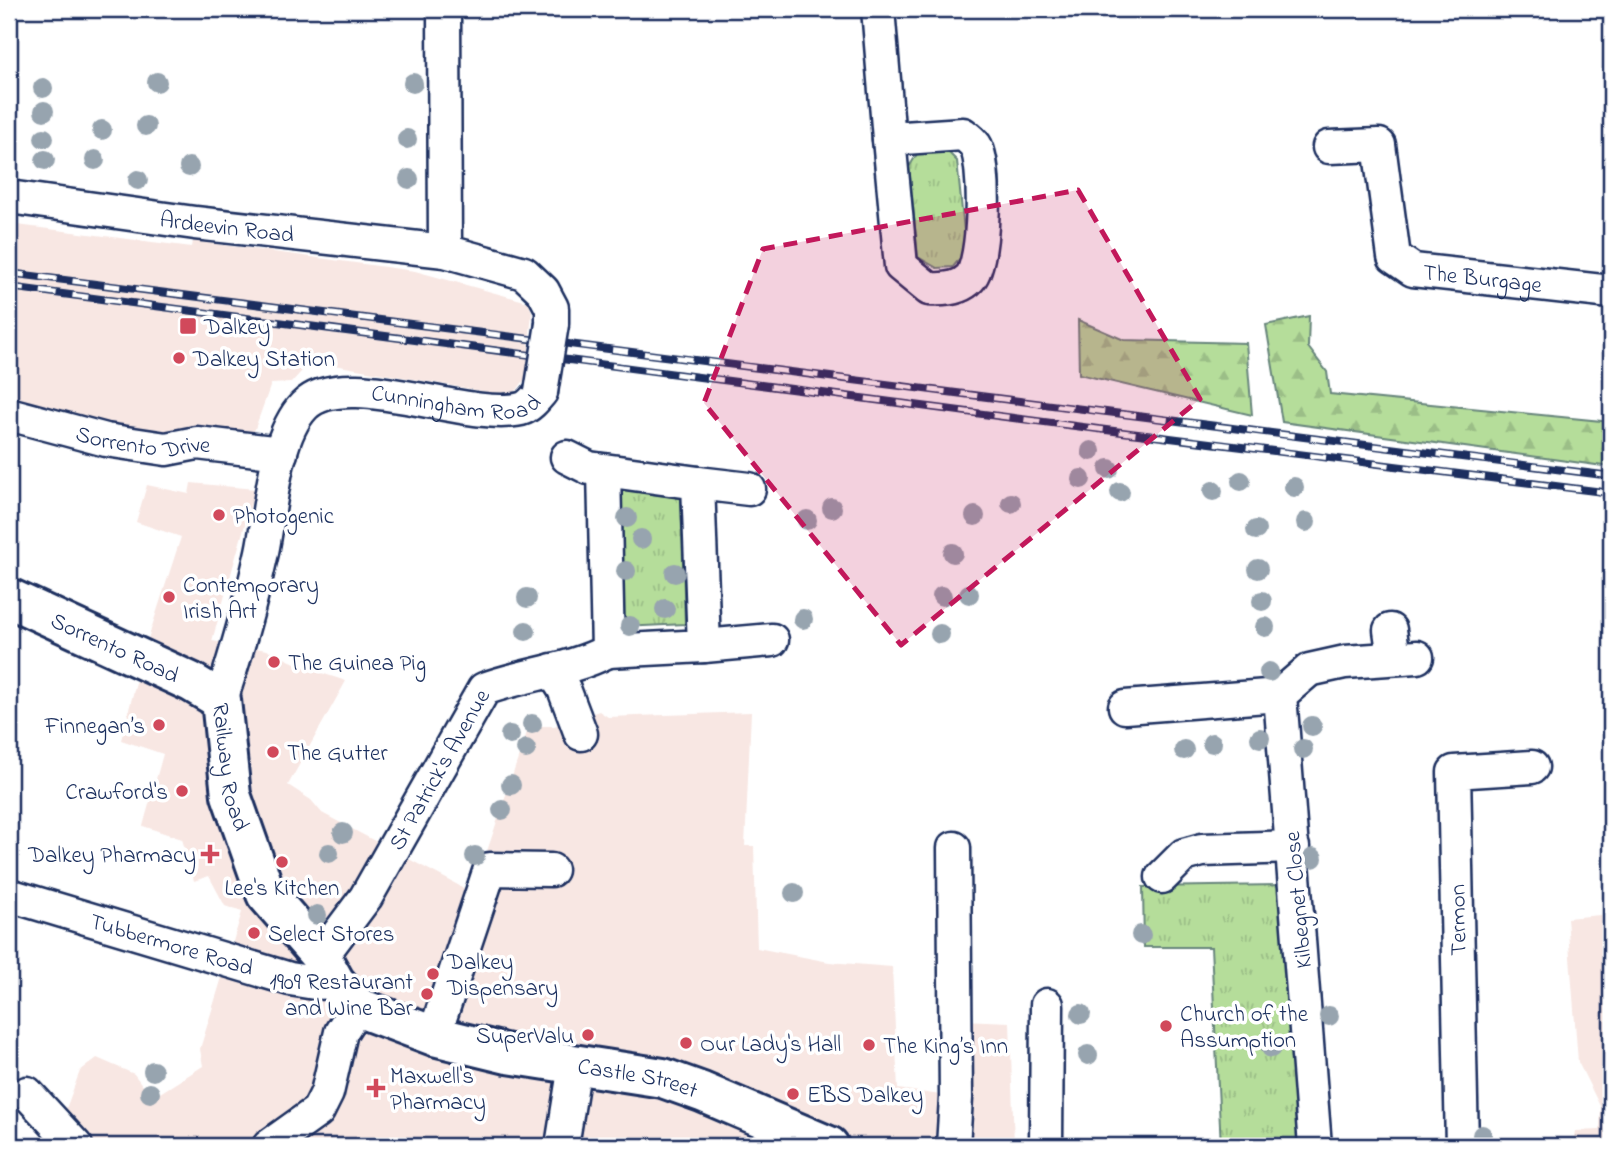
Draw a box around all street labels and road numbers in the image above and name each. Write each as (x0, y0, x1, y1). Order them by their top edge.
street label: Ardeevin Road (157, 204, 296, 253)
street label: The Burgage (1421, 257, 1544, 303)
street label: Cunningham Road (369, 378, 550, 430)
street label: Sorrento Drive (72, 419, 213, 468)
street label: Sorrento Road (45, 605, 184, 693)
street label: St Patrick's Avenue (382, 683, 500, 857)
street label: Railway Road (202, 701, 256, 836)
street label: Kilbegnet Close (1277, 829, 1323, 970)
street label: Termon (1442, 884, 1477, 956)
street label: Tubbermore Road (85, 906, 257, 986)
street label: Castle Street (575, 1051, 702, 1108)

